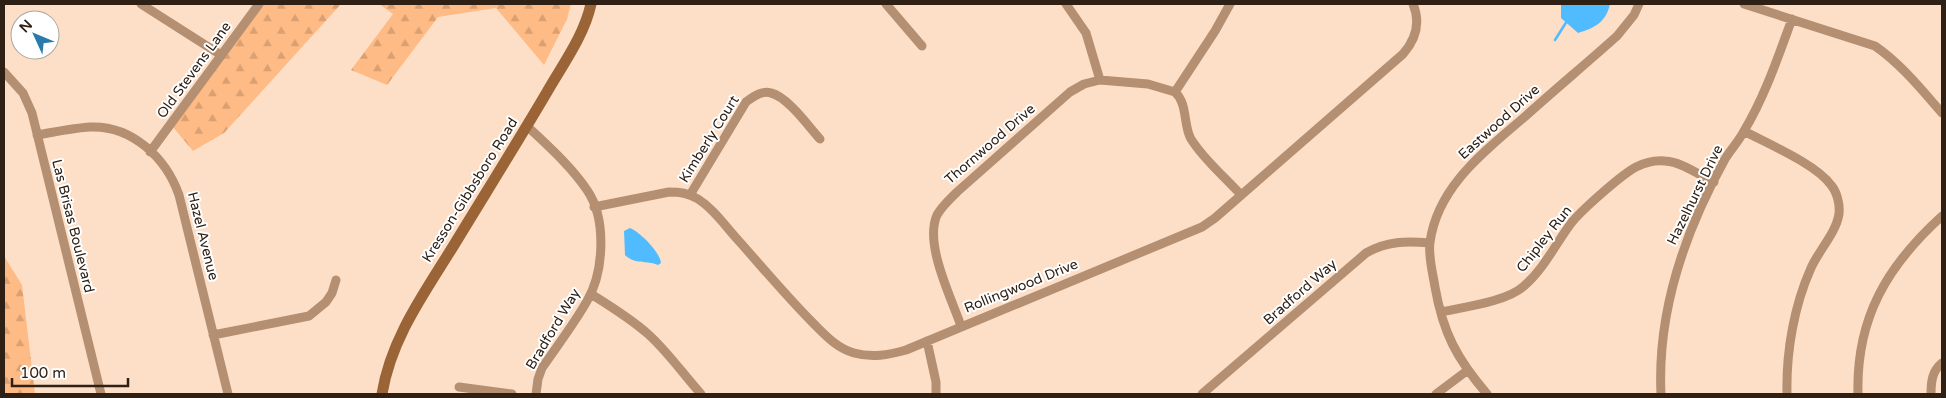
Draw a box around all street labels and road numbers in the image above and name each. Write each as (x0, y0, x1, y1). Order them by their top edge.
street label: Old Stevens Lane (153, 18, 235, 122)
street label: Eastwood Drive (1455, 81, 1543, 163)
street label: Kimberly Court (675, 92, 743, 186)
street label: Thornwood Drive (941, 100, 1039, 188)
street label: Kresson-Gibbsboro Road (419, 115, 521, 265)
street label: Hazelhurst Drive (1663, 142, 1727, 248)
street label: Las Brisas Boulevard (48, 158, 98, 294)
street label: Hazel Avenue (184, 190, 222, 282)
street label: Chipley Run (1513, 202, 1575, 276)
street label: Rollingwood Drive (962, 255, 1080, 317)
street label: Bradford Way (1260, 255, 1341, 328)
street label: Bradford Way (522, 285, 584, 373)

